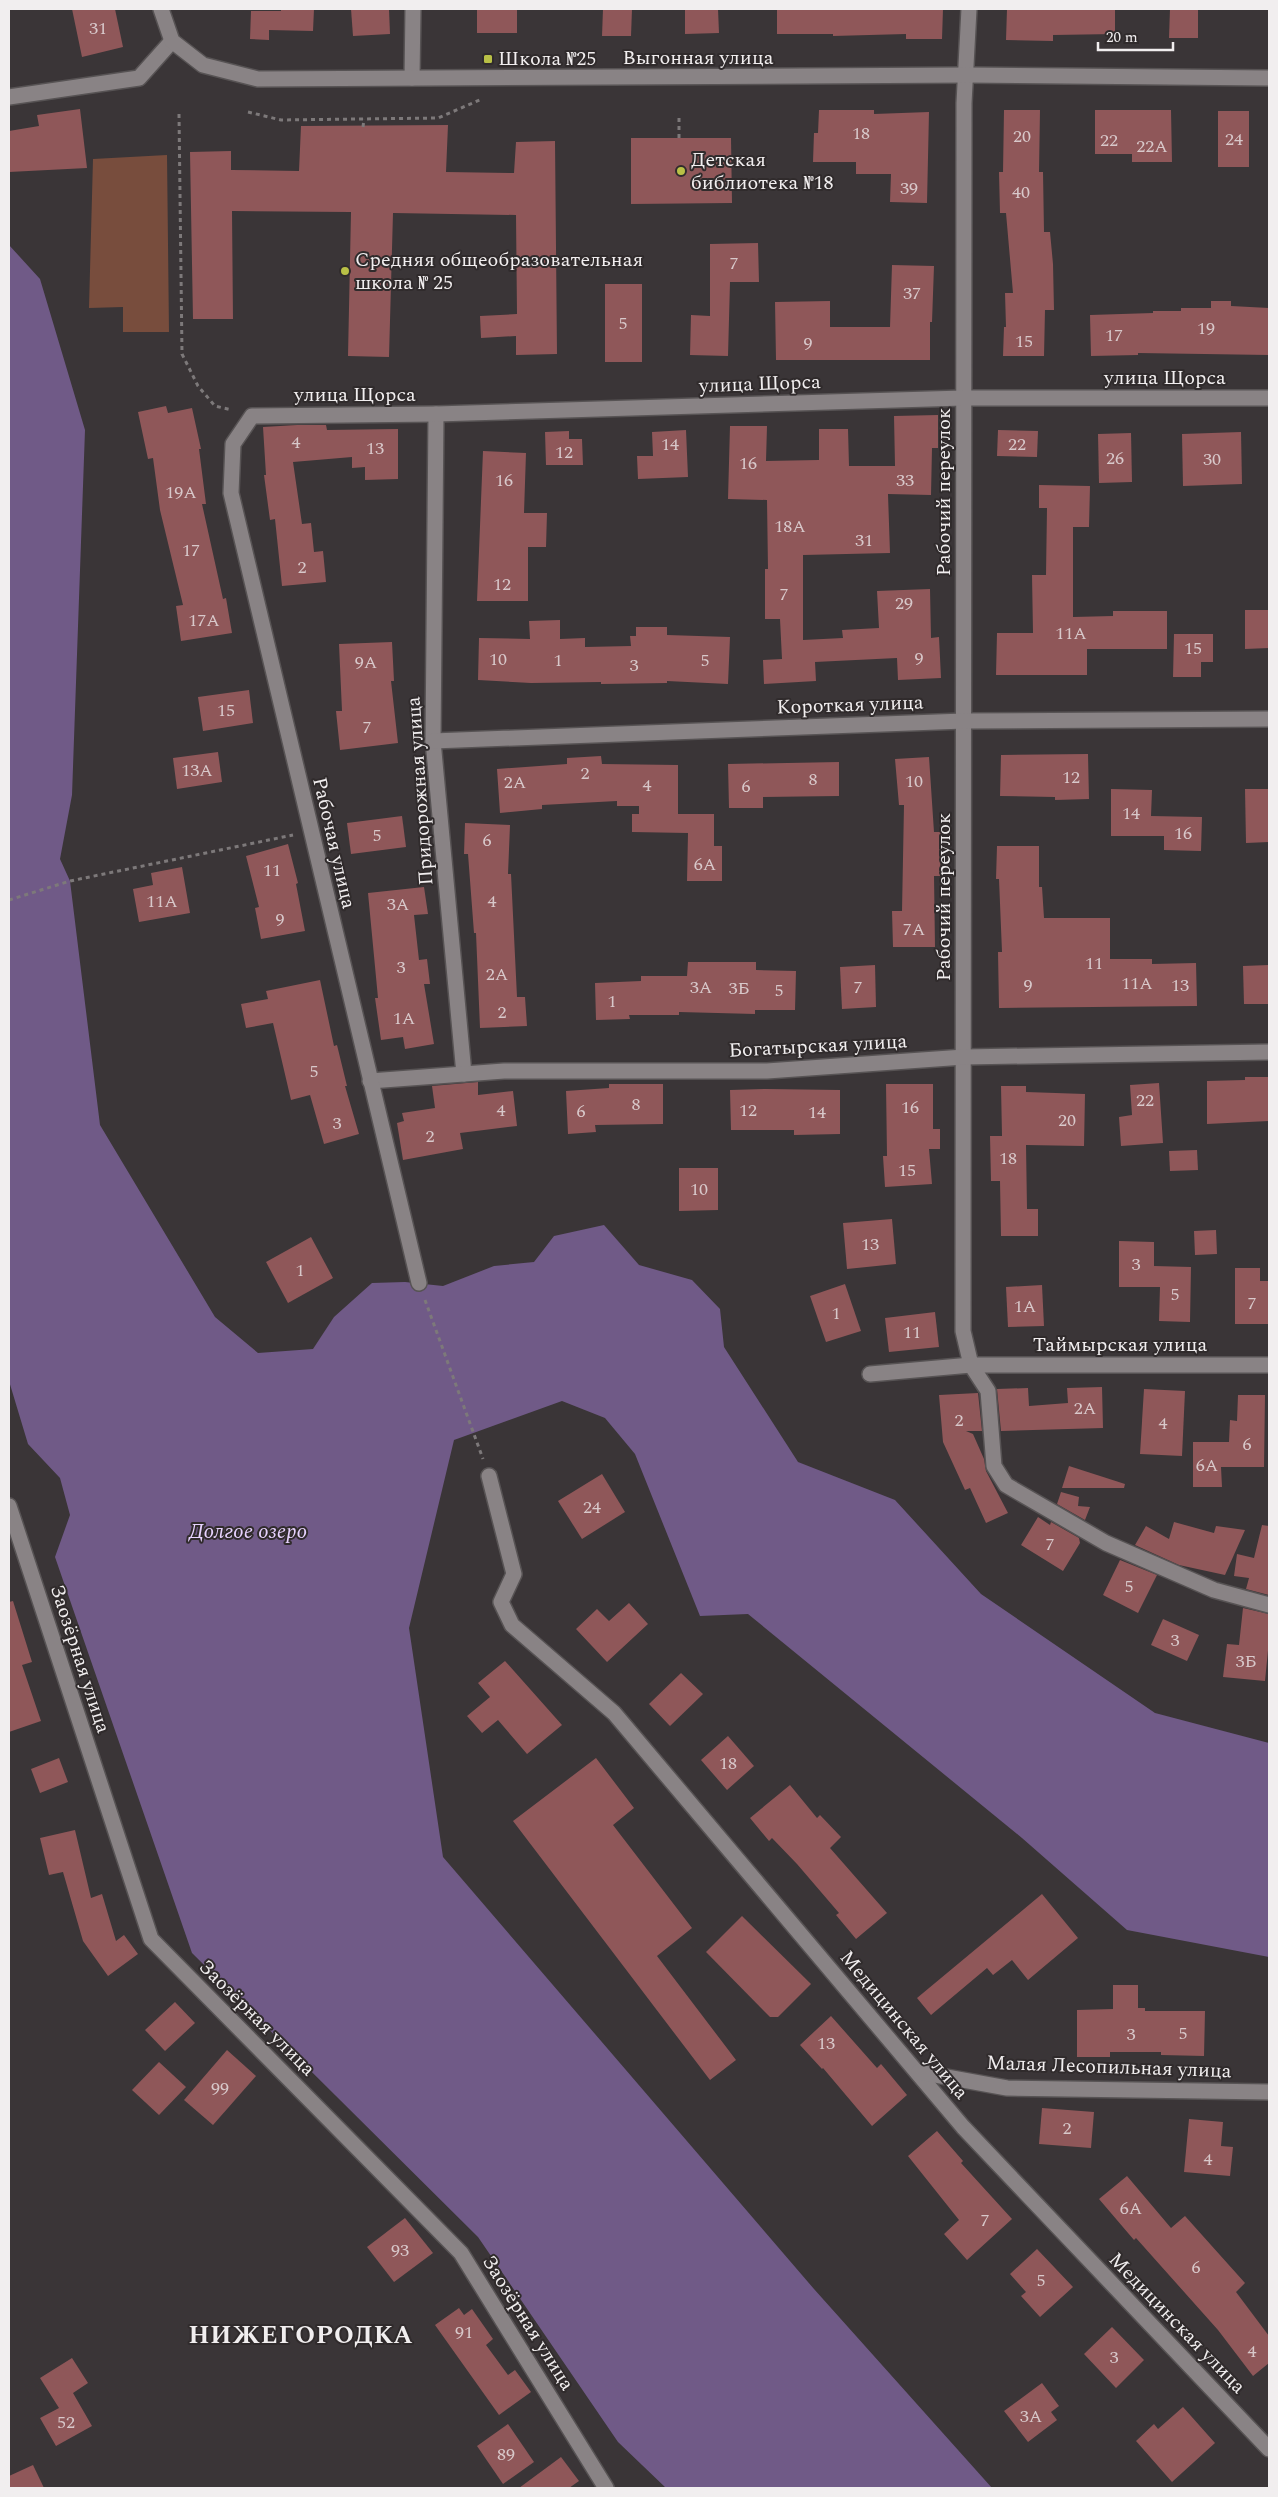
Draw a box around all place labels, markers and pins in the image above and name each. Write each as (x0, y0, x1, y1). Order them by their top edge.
place label: Школа №25 (498, 44, 596, 74)
marker: Школа №25 (482, 53, 494, 65)
place label: Детская библиотека №18 (691, 145, 833, 198)
marker: Детская библиотека №18 (675, 165, 687, 177)
place label: Средняя общеобразовательная школа № 25 (355, 245, 643, 298)
marker: Средняя общеобразовательная школа № 25 (339, 265, 351, 277)

